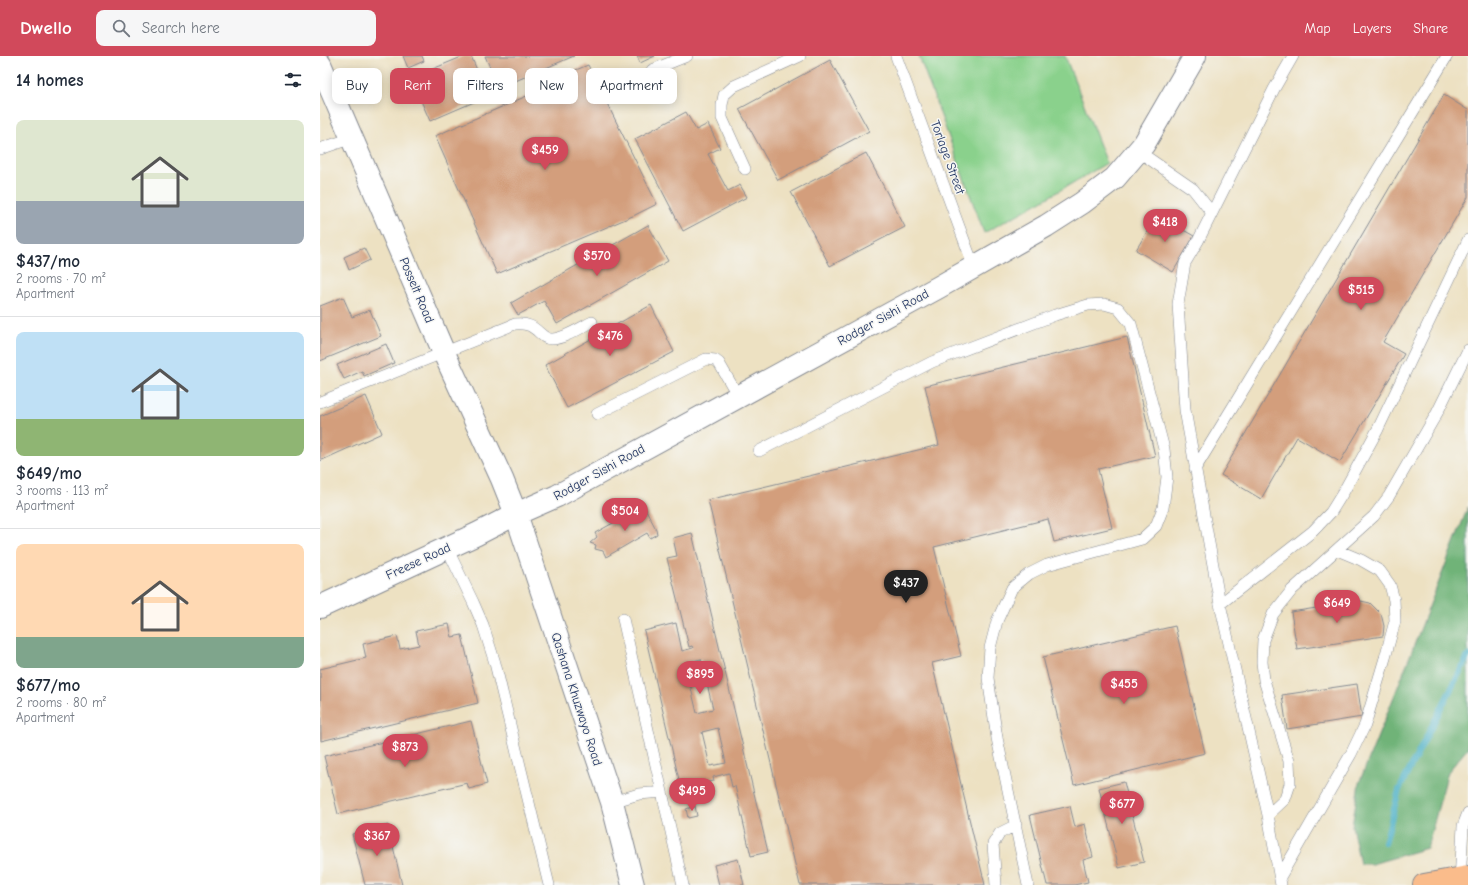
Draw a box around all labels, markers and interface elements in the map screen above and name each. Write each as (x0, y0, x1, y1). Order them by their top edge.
search box (96, 10, 376, 46)
text: Dwello (20, 17, 72, 39)
icon: search (110, 17, 132, 39)
text: Search here (142, 19, 220, 37)
text: Map (1304, 20, 1331, 37)
text: Layers (1353, 20, 1391, 37)
text: Share (1413, 20, 1448, 37)
chip: Buy (332, 68, 382, 104)
chip: Rent (390, 68, 445, 104)
chip: Filters (453, 68, 517, 104)
chip: New (525, 68, 578, 104)
chip: Apartment (586, 68, 677, 104)
icon: filters (282, 69, 304, 91)
text: 14 homes (16, 71, 83, 90)
street label: Torlage Street (928, 118, 969, 197)
pin: $459 (521, 137, 569, 171)
text: $459 (531, 142, 559, 157)
icon: home (124, 146, 196, 218)
pin: $418 (1141, 209, 1189, 243)
text: $418 (1152, 214, 1178, 229)
pin: $570 (573, 243, 621, 277)
text: $570 (583, 248, 611, 263)
text: $437/mo (16, 252, 80, 271)
street label: Posselt Road (396, 255, 438, 325)
text: 2 rooms · 70 m² (16, 271, 105, 286)
pin: $515 (1337, 277, 1385, 311)
text: $515 (1348, 282, 1374, 297)
text: Apartment (16, 286, 74, 301)
street label: Rodger Sishi Road (835, 286, 931, 348)
pin: $476 (586, 323, 634, 357)
text: $476 (597, 328, 623, 343)
icon: home (124, 358, 196, 430)
street label: Rodger Sishi Road (551, 441, 647, 503)
text: $649/mo (16, 464, 82, 483)
text: 3 rooms · 113 m² (16, 483, 108, 498)
text: Apartment (16, 498, 74, 513)
pin: $504 (601, 498, 649, 532)
text: $504 (611, 503, 639, 518)
street label: Freese Road (383, 539, 453, 583)
icon: home (124, 570, 196, 642)
pin: $437 (882, 570, 930, 604)
text: $437 (893, 575, 919, 590)
pin: $649 (1313, 590, 1361, 624)
text: $649 (1323, 595, 1351, 610)
street label: Qashana Khuzwayo Road (548, 631, 606, 767)
pin: $895 (676, 661, 724, 695)
text: $895 (686, 666, 714, 681)
pin: $455 (1100, 671, 1148, 705)
text: $677/mo (16, 676, 80, 695)
text: $455 (1110, 676, 1138, 691)
text: 2 rooms · 80 m² (16, 695, 106, 710)
text: Apartment (16, 710, 74, 725)
pin: $873 (381, 734, 429, 768)
text: $873 (392, 739, 418, 754)
pin: $495 (668, 778, 716, 812)
text: $495 (678, 783, 706, 798)
pin: $677 (1098, 791, 1146, 825)
text: $677 (1109, 796, 1135, 811)
pin: $367 (353, 823, 401, 857)
text: $367 (364, 828, 390, 843)

